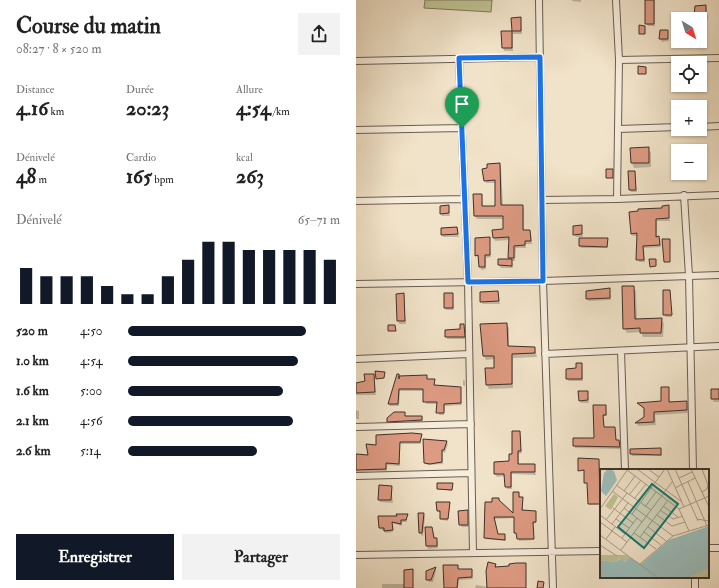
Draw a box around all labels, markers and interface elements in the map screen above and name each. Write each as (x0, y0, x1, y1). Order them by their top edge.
text: Course du matin (16, 12, 161, 40)
north arrow (671, 12, 707, 48)
map controls (671, 12, 707, 180)
button: share (298, 13, 340, 55)
text: 08:27 · 8 × 520 m (16, 41, 102, 57)
button: locate (671, 56, 707, 92)
text: Distance (16, 83, 54, 96)
text: Durée (126, 83, 154, 96)
text: Allure (236, 83, 263, 96)
pin (445, 87, 479, 128)
icon: arrive (451, 93, 473, 115)
text: 4.16 (16, 96, 48, 121)
text: 20:23 (126, 96, 169, 121)
text: 4:54 (236, 96, 271, 121)
button: + (671, 100, 707, 136)
text: km (48, 105, 64, 118)
text: /km (271, 105, 290, 118)
button: − (671, 144, 707, 180)
text: Dénivelé (16, 151, 55, 164)
text: Cardio (126, 151, 156, 164)
text: kcal (236, 151, 253, 164)
text: 48 (16, 164, 36, 189)
text: 165 (126, 164, 152, 189)
text: 263 (236, 164, 264, 189)
text: m (36, 173, 47, 186)
text: bpm (152, 173, 174, 186)
text: Dénivelé (16, 212, 62, 228)
text: 65–71 m (298, 212, 340, 228)
text: 520 m (16, 323, 48, 339)
text: 4:50 (80, 323, 103, 339)
text: 1.0 km (16, 353, 49, 369)
text: 4:54 (80, 353, 103, 369)
text: 1.6 km (16, 383, 49, 399)
text: 5:00 (80, 383, 102, 399)
text: 2.1 km (16, 413, 49, 429)
text: 4:56 (80, 413, 102, 429)
text: 2.6 km (16, 443, 51, 459)
text: 5:14 (80, 443, 101, 459)
inset map (600, 469, 709, 578)
button: Enregistrer (16, 534, 174, 580)
button: Partager (182, 534, 340, 580)

